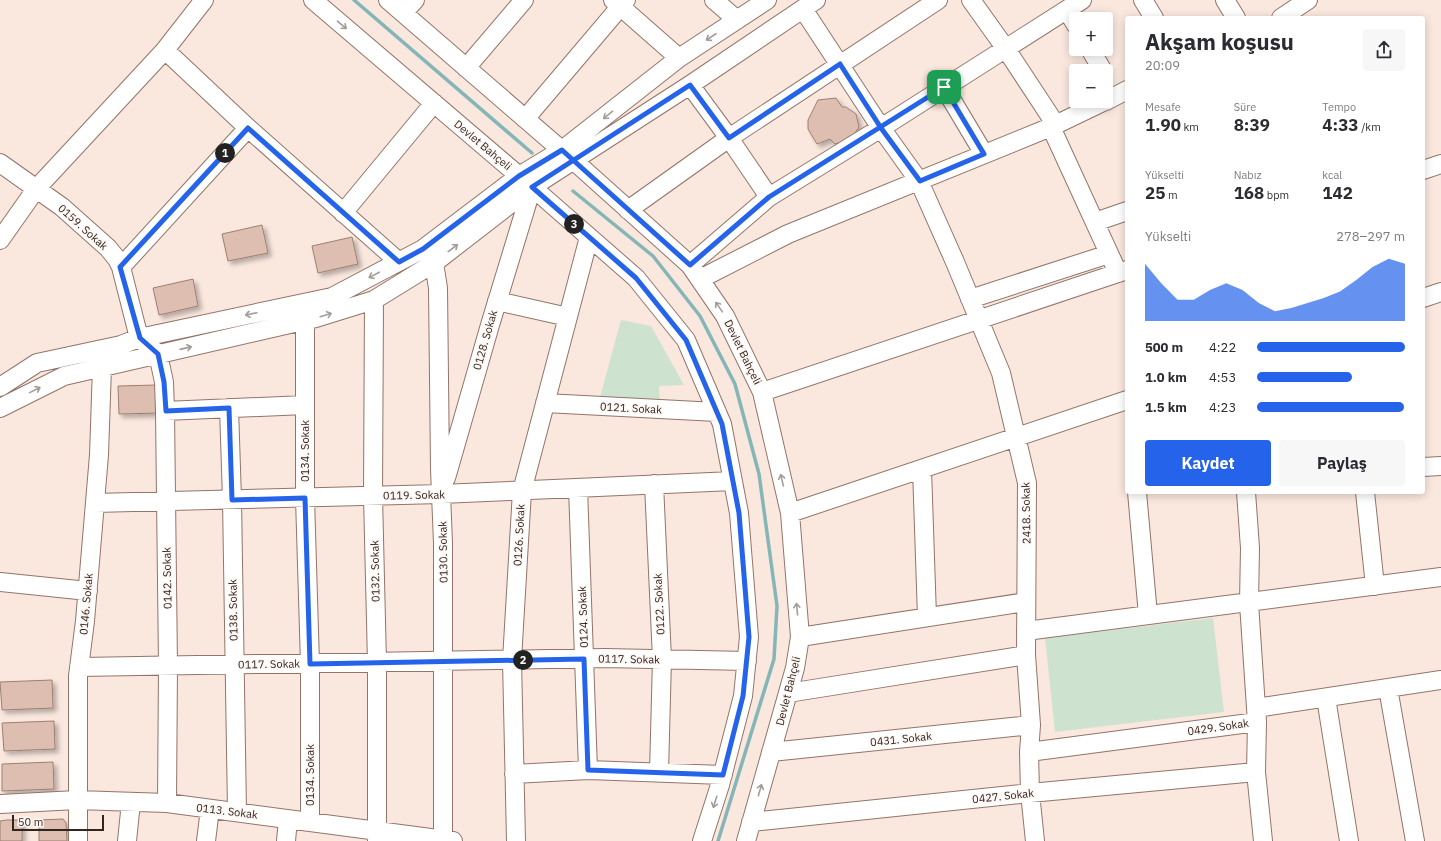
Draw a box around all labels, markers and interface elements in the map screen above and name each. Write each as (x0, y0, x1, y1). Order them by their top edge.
map controls (1069, 12, 1113, 108)
button: + (1069, 12, 1113, 56)
one-way arrow (337, 21, 348, 30)
text: Akşam koşusu (1145, 27, 1294, 56)
button: share (1363, 29, 1405, 71)
one-way arrow (706, 33, 717, 41)
text: 20:09 (1145, 57, 1180, 74)
button: − (1069, 64, 1113, 108)
pin (927, 70, 961, 104)
icon: arrive (933, 76, 955, 98)
text: Mesafe (1145, 100, 1181, 114)
text: Süre (1234, 100, 1256, 114)
text: Tempo (1322, 100, 1356, 114)
one-way arrow (602, 111, 613, 120)
text: 1.90 (1145, 114, 1181, 136)
text: 8:39 (1234, 114, 1270, 136)
text: 4:33 (1322, 114, 1359, 136)
street label: Devlet Bahçeli (451, 117, 515, 173)
text: km (1181, 120, 1199, 134)
text: /km (1359, 120, 1381, 134)
pin: 1 (215, 143, 235, 163)
text: 1 (222, 146, 228, 160)
text: Yükselti (1145, 168, 1184, 182)
text: Nabız (1234, 168, 1262, 182)
text: kcal (1322, 168, 1342, 182)
text: 25 (1145, 182, 1165, 204)
text: 168 (1234, 182, 1264, 204)
text: 142 (1322, 182, 1353, 204)
text: m (1165, 188, 1178, 202)
text: bpm (1264, 188, 1289, 202)
street label: 0159. Sokak (55, 201, 111, 253)
pin: 3 (564, 214, 584, 234)
text: 3 (571, 217, 577, 231)
text: Yükselti (1145, 228, 1191, 245)
text: 278–297 m (1336, 228, 1405, 245)
one-way arrow (447, 244, 458, 253)
one-way arrow (368, 272, 380, 279)
one-way arrow (715, 302, 723, 313)
street label: 0128. Sokak (470, 308, 500, 372)
one-way arrow (245, 311, 258, 319)
one-way arrow (320, 311, 333, 318)
street label: Devlet Bahçeli (721, 317, 765, 387)
text: 500 m (1145, 339, 1183, 356)
text: 4:22 (1209, 339, 1236, 356)
one-way arrow (179, 343, 192, 351)
text: 1.0 km (1145, 369, 1187, 386)
text: 4:53 (1209, 369, 1236, 386)
one-way arrow (28, 386, 40, 393)
street label: 0121. Sokak (600, 399, 663, 417)
text: 1.5 km (1145, 399, 1187, 416)
text: 4:23 (1209, 399, 1236, 416)
street label: 0134. Sokak (298, 420, 312, 482)
button: Kaydet (1145, 440, 1271, 486)
button: Paylaş (1279, 440, 1405, 486)
one-way arrow (778, 474, 786, 487)
street label: 2418. Sokak (1018, 482, 1034, 544)
street label: 0119. Sokak (383, 487, 445, 503)
street label: 0126. Sokak (510, 503, 528, 566)
street label: 0130. Sokak (435, 521, 451, 583)
street label: 0132. Sokak (367, 540, 383, 602)
street label: 0142. Sokak (159, 547, 175, 609)
street label: 0146. Sokak (76, 572, 96, 635)
street label: 0122. Sokak (650, 572, 668, 635)
street label: 0138. Sokak (225, 579, 241, 641)
street label: 0124. Sokak (575, 586, 591, 648)
one-way arrow (794, 603, 801, 616)
pin: 2 (513, 650, 533, 670)
street label: 0117. Sokak (598, 651, 660, 667)
text: 2 (520, 653, 526, 667)
street label: Devlet Bahçeli (773, 655, 803, 727)
street label: 0117. Sokak (238, 656, 300, 672)
street label: 0429. Sokak (1186, 716, 1250, 738)
street label: 0431. Sokak (869, 729, 933, 749)
street label: 0134. Sokak (303, 744, 317, 806)
one-way arrow (757, 784, 764, 797)
street label: 0427. Sokak (971, 786, 1035, 806)
one-way arrow (711, 795, 718, 808)
street label: 0113. Sokak (195, 800, 259, 822)
scale bar (12, 813, 104, 832)
text: 50 m (18, 815, 43, 829)

